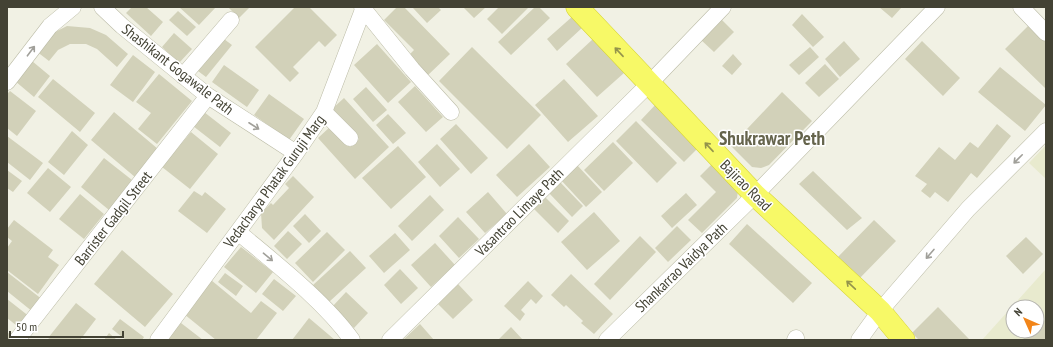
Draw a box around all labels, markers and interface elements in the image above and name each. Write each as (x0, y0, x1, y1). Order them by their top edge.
street label: Shashikant Gogawale Path (118, 19, 238, 119)
one-way arrow (26, 45, 35, 56)
one-way arrow (615, 47, 624, 57)
street label: Vedacharya Phatak Guruji Marg (219, 111, 329, 252)
one-way arrow (248, 121, 259, 130)
district label: Shukrawar Peth (719, 126, 825, 150)
one-way arrow (704, 142, 713, 152)
one-way arrow (1013, 154, 1023, 164)
street label: Bajirao Road (716, 155, 776, 215)
street label: Vasantrao Limaye Path (470, 164, 567, 261)
street label: Barrister Gadgil Street (70, 167, 156, 269)
street label: Shankarrao Vaidya Path (631, 218, 731, 316)
one-way arrow (925, 248, 934, 259)
one-way arrow (263, 253, 273, 262)
one-way arrow (847, 281, 857, 290)
north arrow (1005, 299, 1045, 339)
text: N (1011, 305, 1025, 319)
scale bar (10, 313, 123, 339)
text: 50 m (16, 319, 37, 334)

